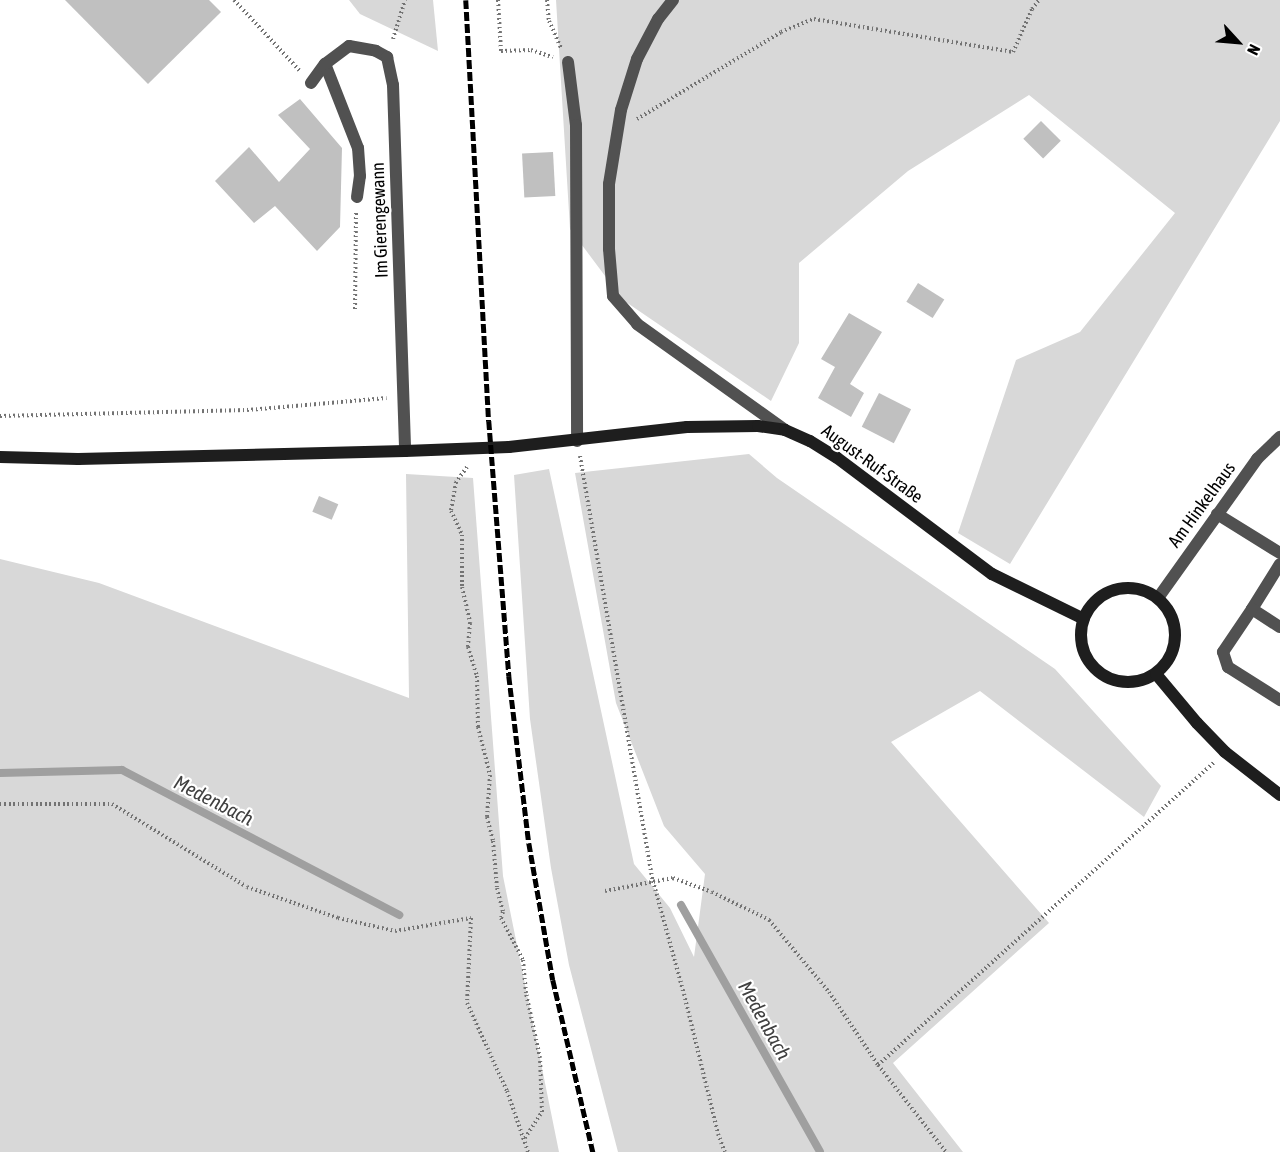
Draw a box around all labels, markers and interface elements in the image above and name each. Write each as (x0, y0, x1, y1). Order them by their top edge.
north arrow (1208, 12, 1268, 72)
text: N (1244, 42, 1264, 58)
street label: Im Gierengewann (367, 162, 393, 278)
street label: August-Ruf-Straße (817, 420, 927, 508)
street label: Am Hinkelhaus (1164, 458, 1240, 552)
water label: Medenbach (170, 770, 258, 830)
water label: Medenbach (734, 976, 796, 1064)

